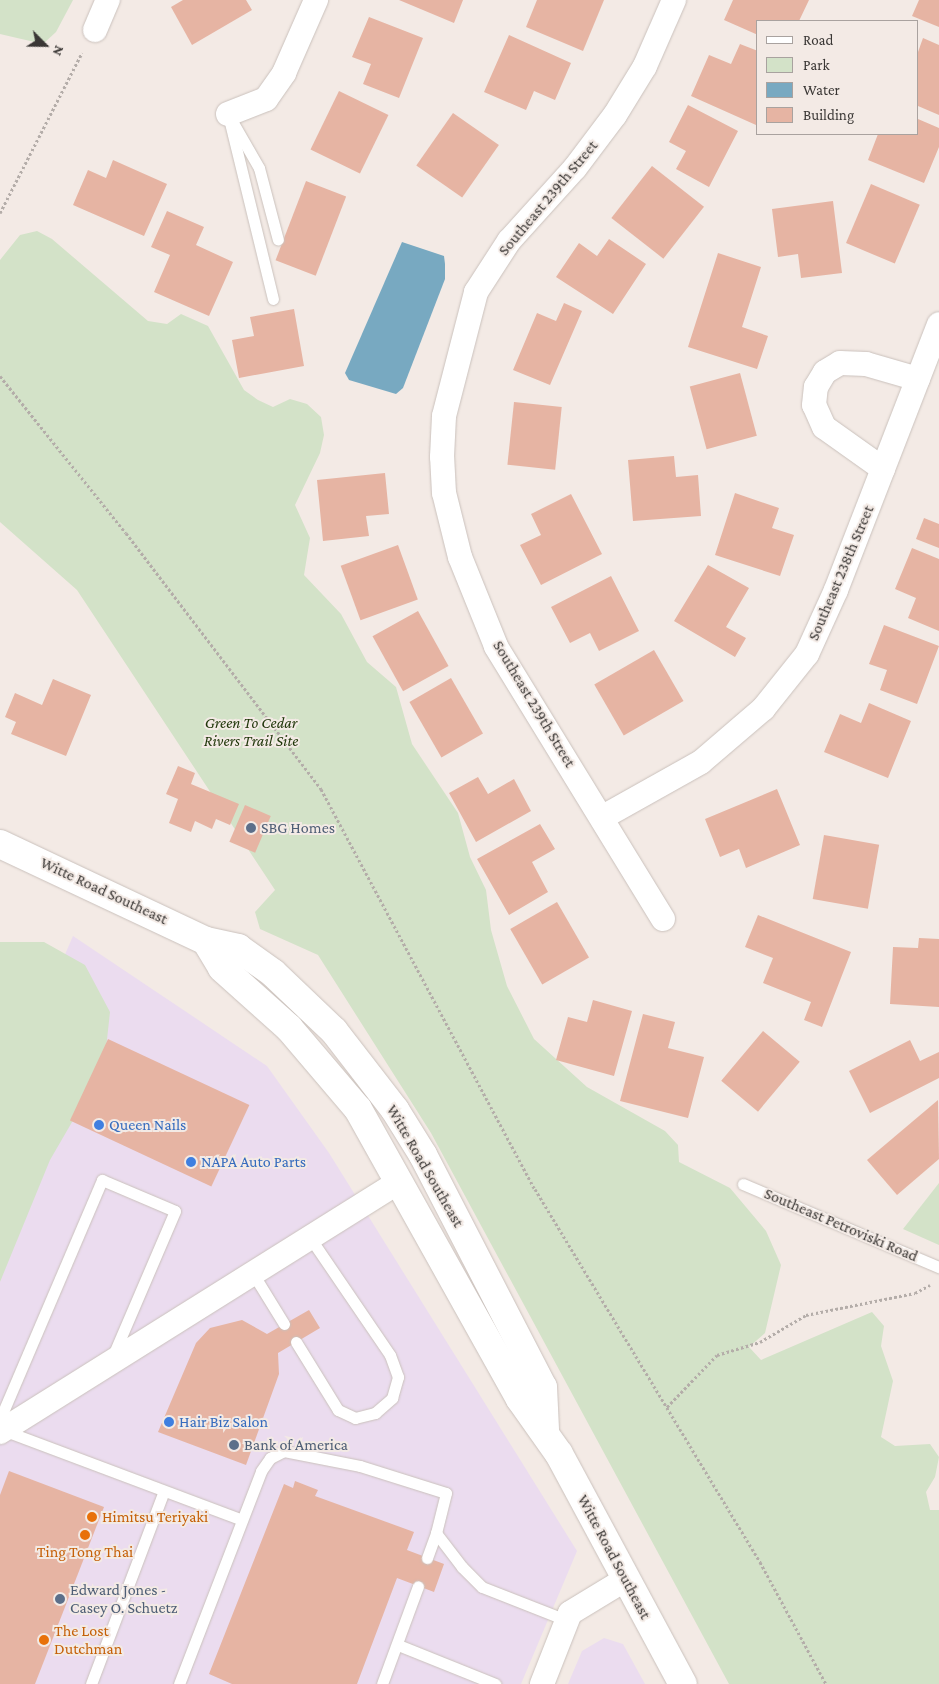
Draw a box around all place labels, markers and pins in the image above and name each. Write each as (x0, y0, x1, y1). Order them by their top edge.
place label: SBG Homes (261, 818, 335, 838)
marker: SBG Homes (245, 822, 257, 834)
place label: Queen Nails (109, 1115, 186, 1135)
marker: Queen Nails (93, 1119, 105, 1131)
place label: NAPA Auto Parts (201, 1152, 306, 1172)
marker: NAPA Auto Parts (185, 1156, 197, 1168)
place label: Hair Biz Salon (179, 1412, 268, 1432)
marker: Hair Biz Salon (163, 1416, 175, 1428)
place label: Bank of America (244, 1435, 348, 1455)
marker: Bank of America (228, 1439, 240, 1451)
place label: Himitsu Teriyaki (102, 1507, 208, 1527)
marker: Himitsu Teriyaki (86, 1511, 98, 1523)
marker: Ting Tong Thai (79, 1529, 91, 1541)
place label: Ting Tong Thai (37, 1542, 133, 1562)
place label: Edward Jones - Casey O. Schuetz (70, 1580, 178, 1618)
marker: Edward Jones - Casey O. Schuetz (54, 1593, 66, 1605)
place label: The Lost Dutchman (54, 1621, 122, 1659)
marker: The Lost Dutchman (38, 1634, 50, 1646)

